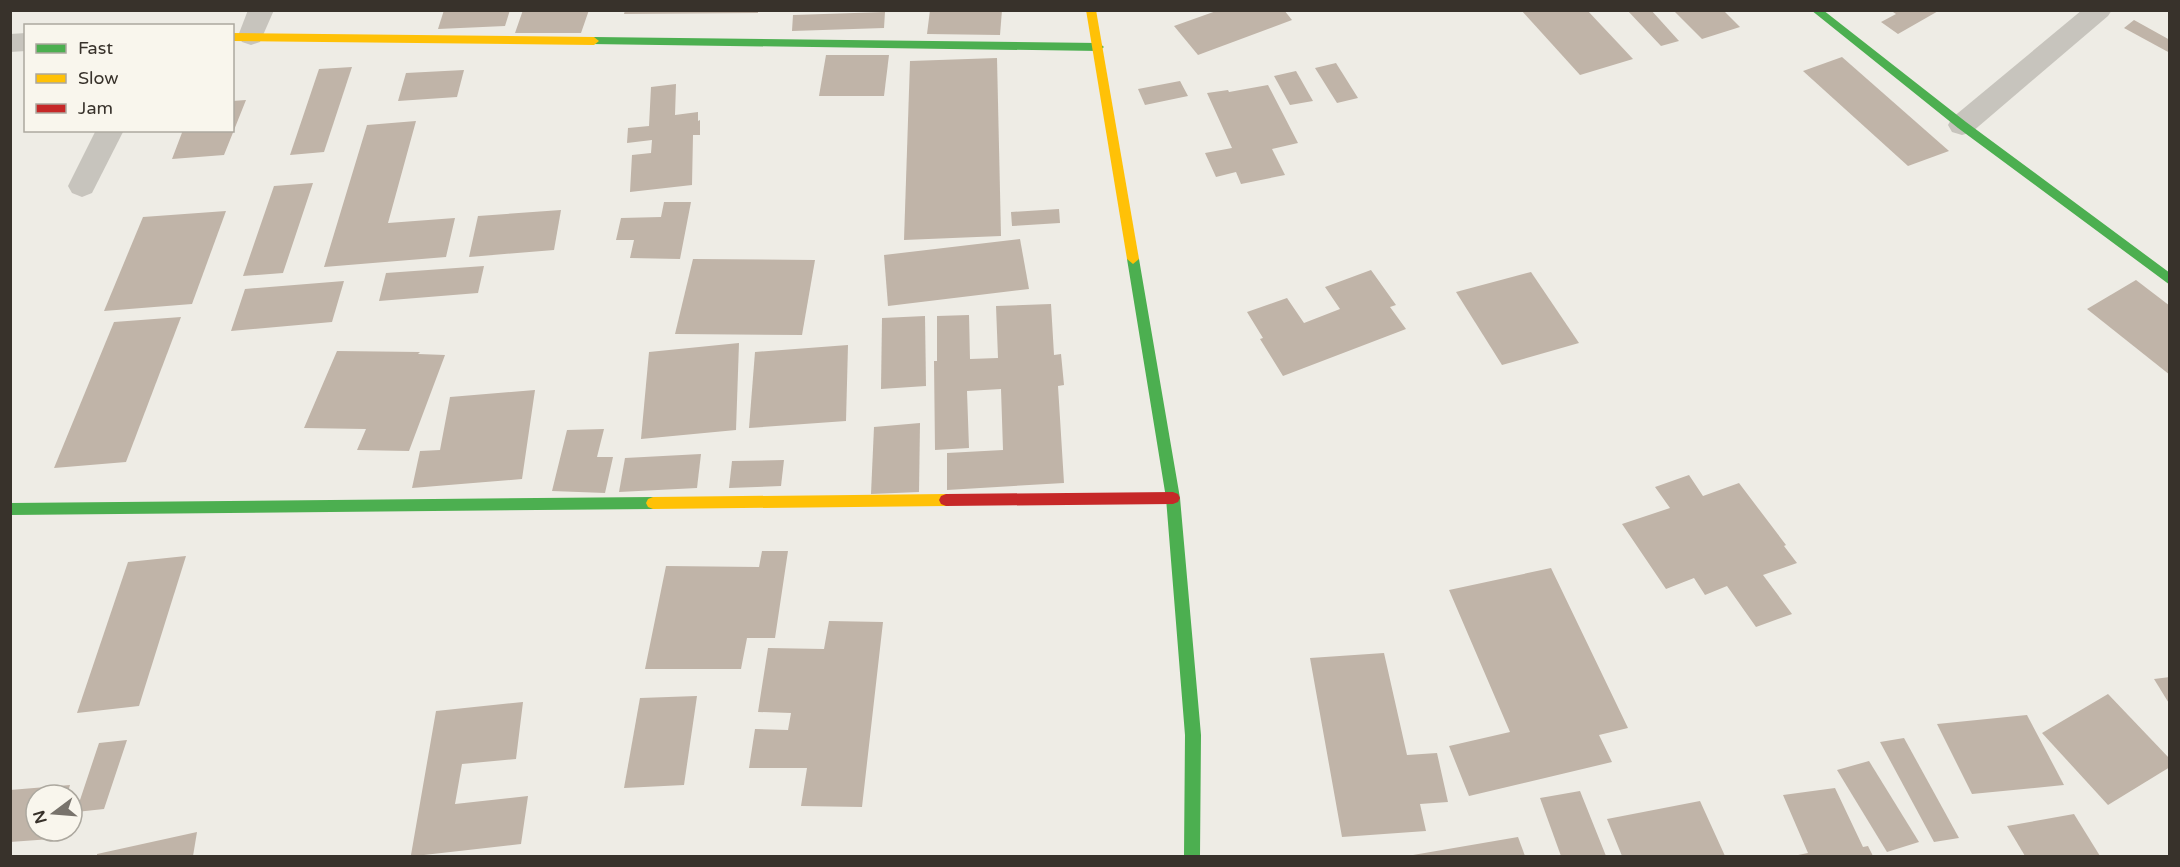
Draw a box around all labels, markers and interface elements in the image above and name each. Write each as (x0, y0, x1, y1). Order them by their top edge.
legend (24, 24, 234, 132)
text: Fast (78, 37, 113, 59)
text: Slow (78, 67, 119, 89)
text: Jam (78, 97, 113, 119)
north arrow (24, 783, 84, 843)
text: N (29, 808, 52, 826)

